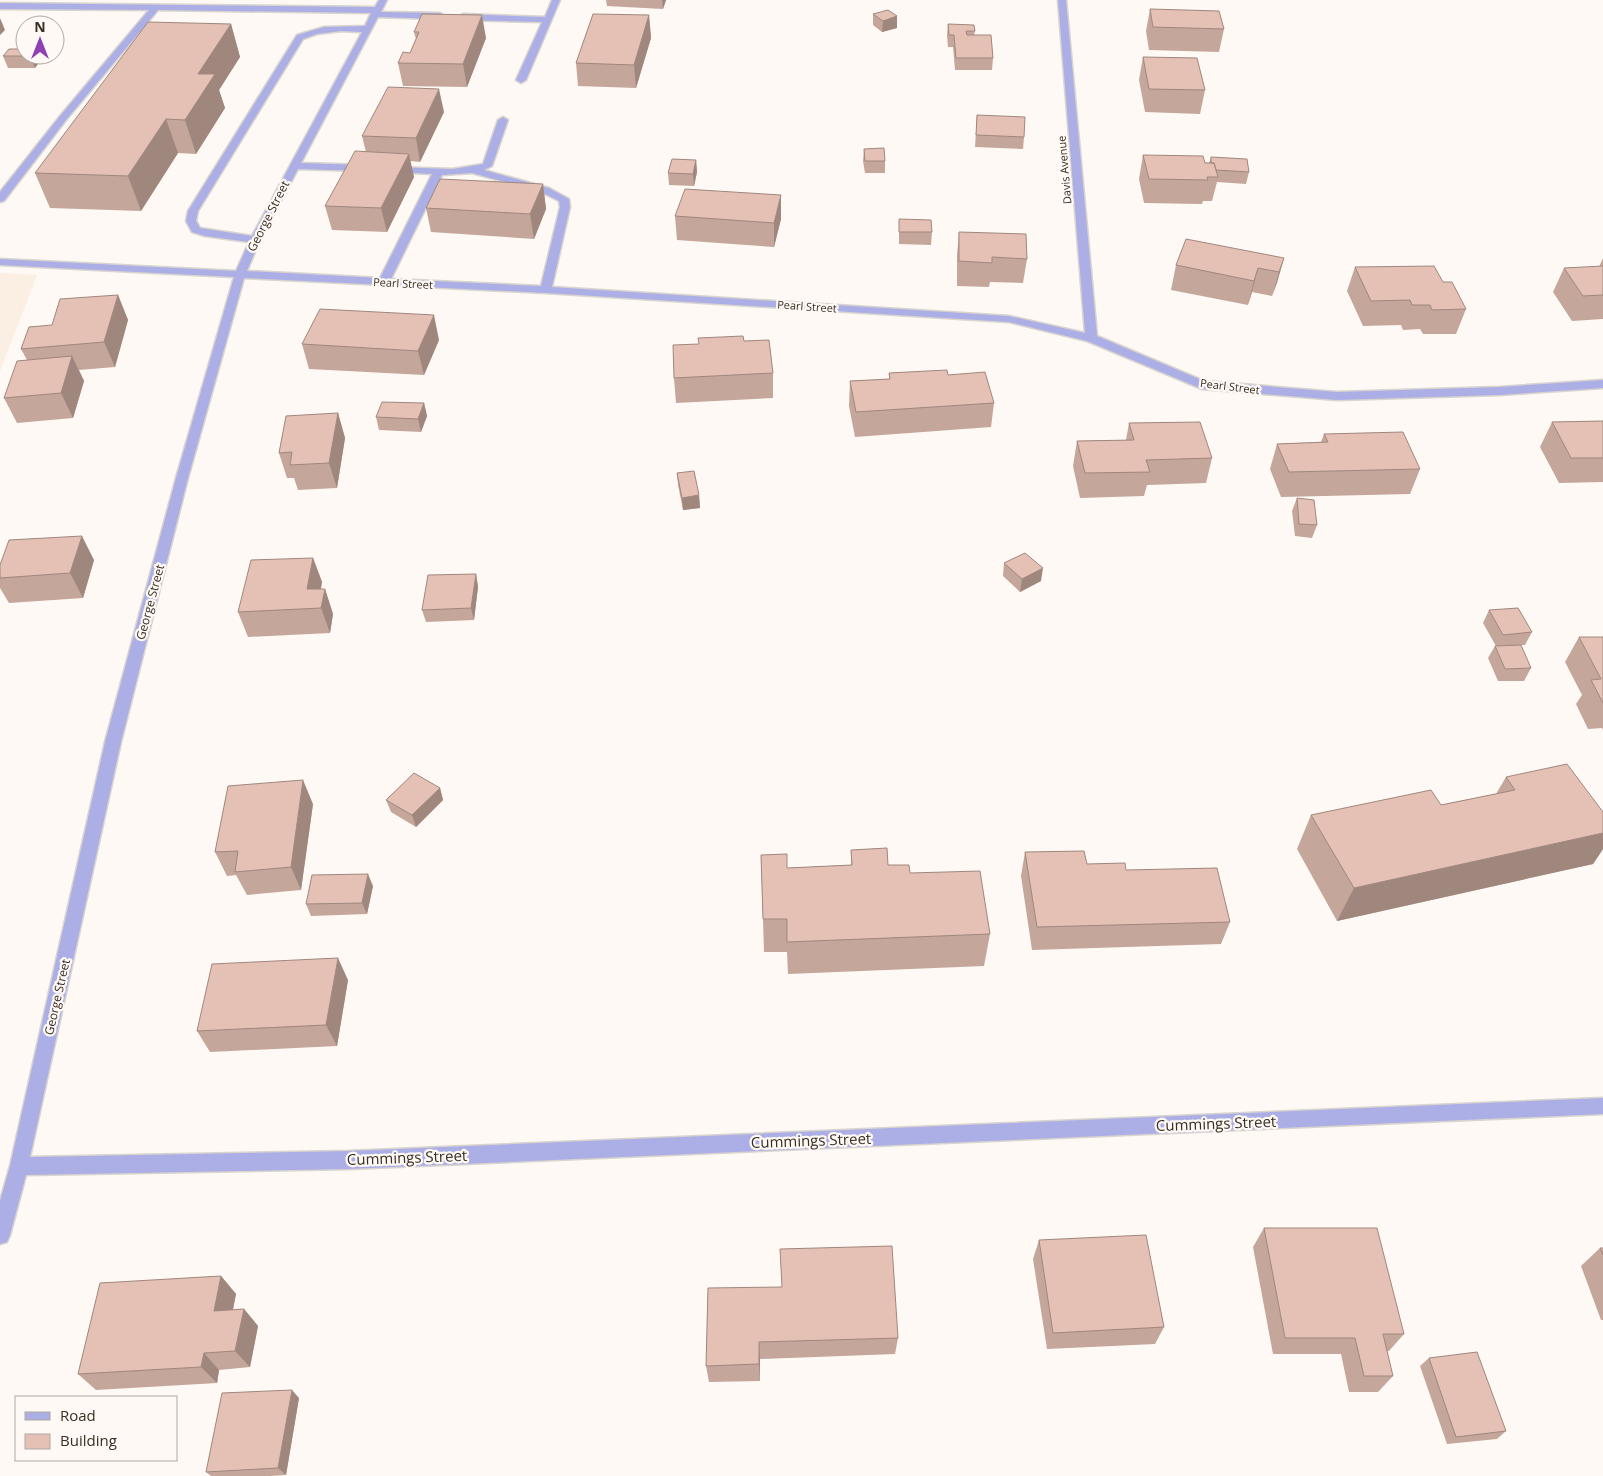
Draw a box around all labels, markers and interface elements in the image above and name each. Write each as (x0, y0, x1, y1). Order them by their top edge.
north arrow (15, 15, 65, 65)
text: N (34, 17, 46, 36)
street label: Davis Avenue (1054, 135, 1074, 205)
street label: George Street (243, 178, 293, 254)
street label: Pearl Street (373, 274, 433, 292)
street label: Pearl Street (777, 296, 837, 316)
street label: Pearl Street (1199, 375, 1261, 397)
street label: George Street (132, 562, 168, 642)
street label: George Street (40, 957, 74, 1037)
street label: Cummings Street (1155, 1111, 1277, 1135)
street label: Cummings Street (750, 1128, 872, 1152)
street label: Cummings Street (346, 1145, 468, 1169)
legend (15, 1396, 178, 1461)
text: Road (60, 1405, 96, 1425)
text: Building (60, 1430, 117, 1450)

